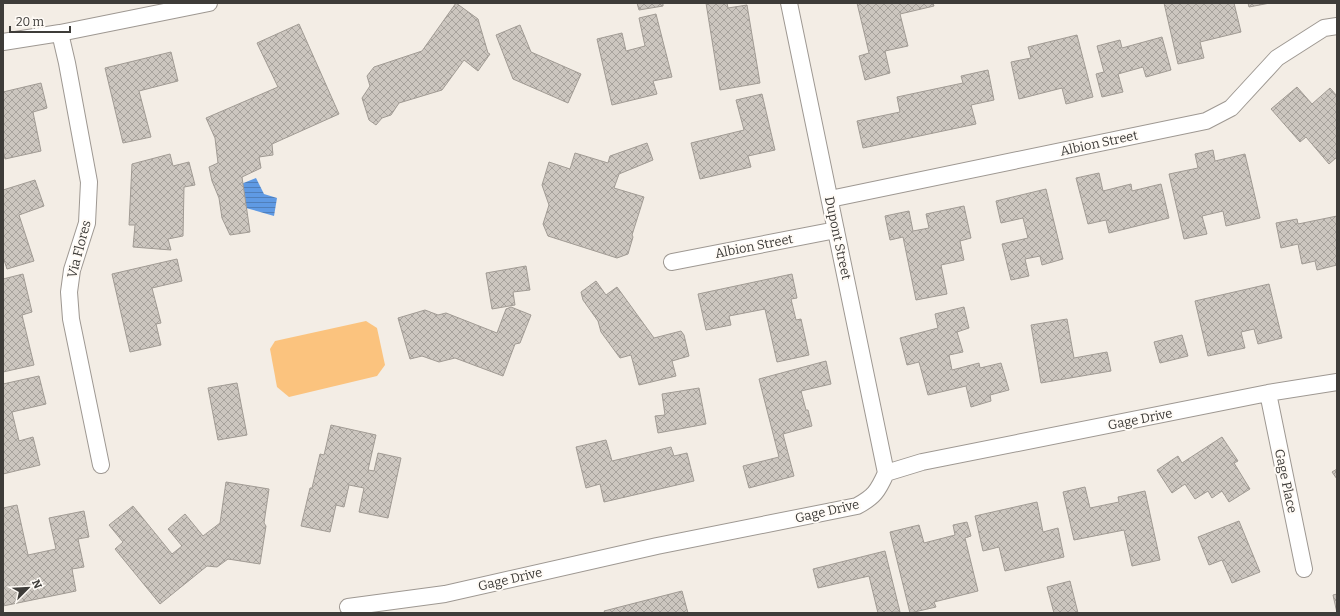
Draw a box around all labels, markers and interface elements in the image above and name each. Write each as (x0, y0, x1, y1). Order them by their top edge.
scale bar (10, 8, 70, 34)
text: 20 m (16, 15, 45, 29)
street label: Albion Street (1059, 127, 1140, 159)
street label: Dupont Street (822, 195, 854, 281)
street label: Via Flores (64, 219, 94, 279)
street label: Albion Street (714, 231, 795, 261)
street label: Gage Drive (1106, 405, 1174, 433)
street label: Gage Place (1272, 448, 1300, 514)
street label: Gage Drive (793, 496, 861, 526)
street label: Gage Drive (476, 564, 544, 594)
north arrow (8, 568, 48, 608)
text: N (29, 578, 45, 591)

